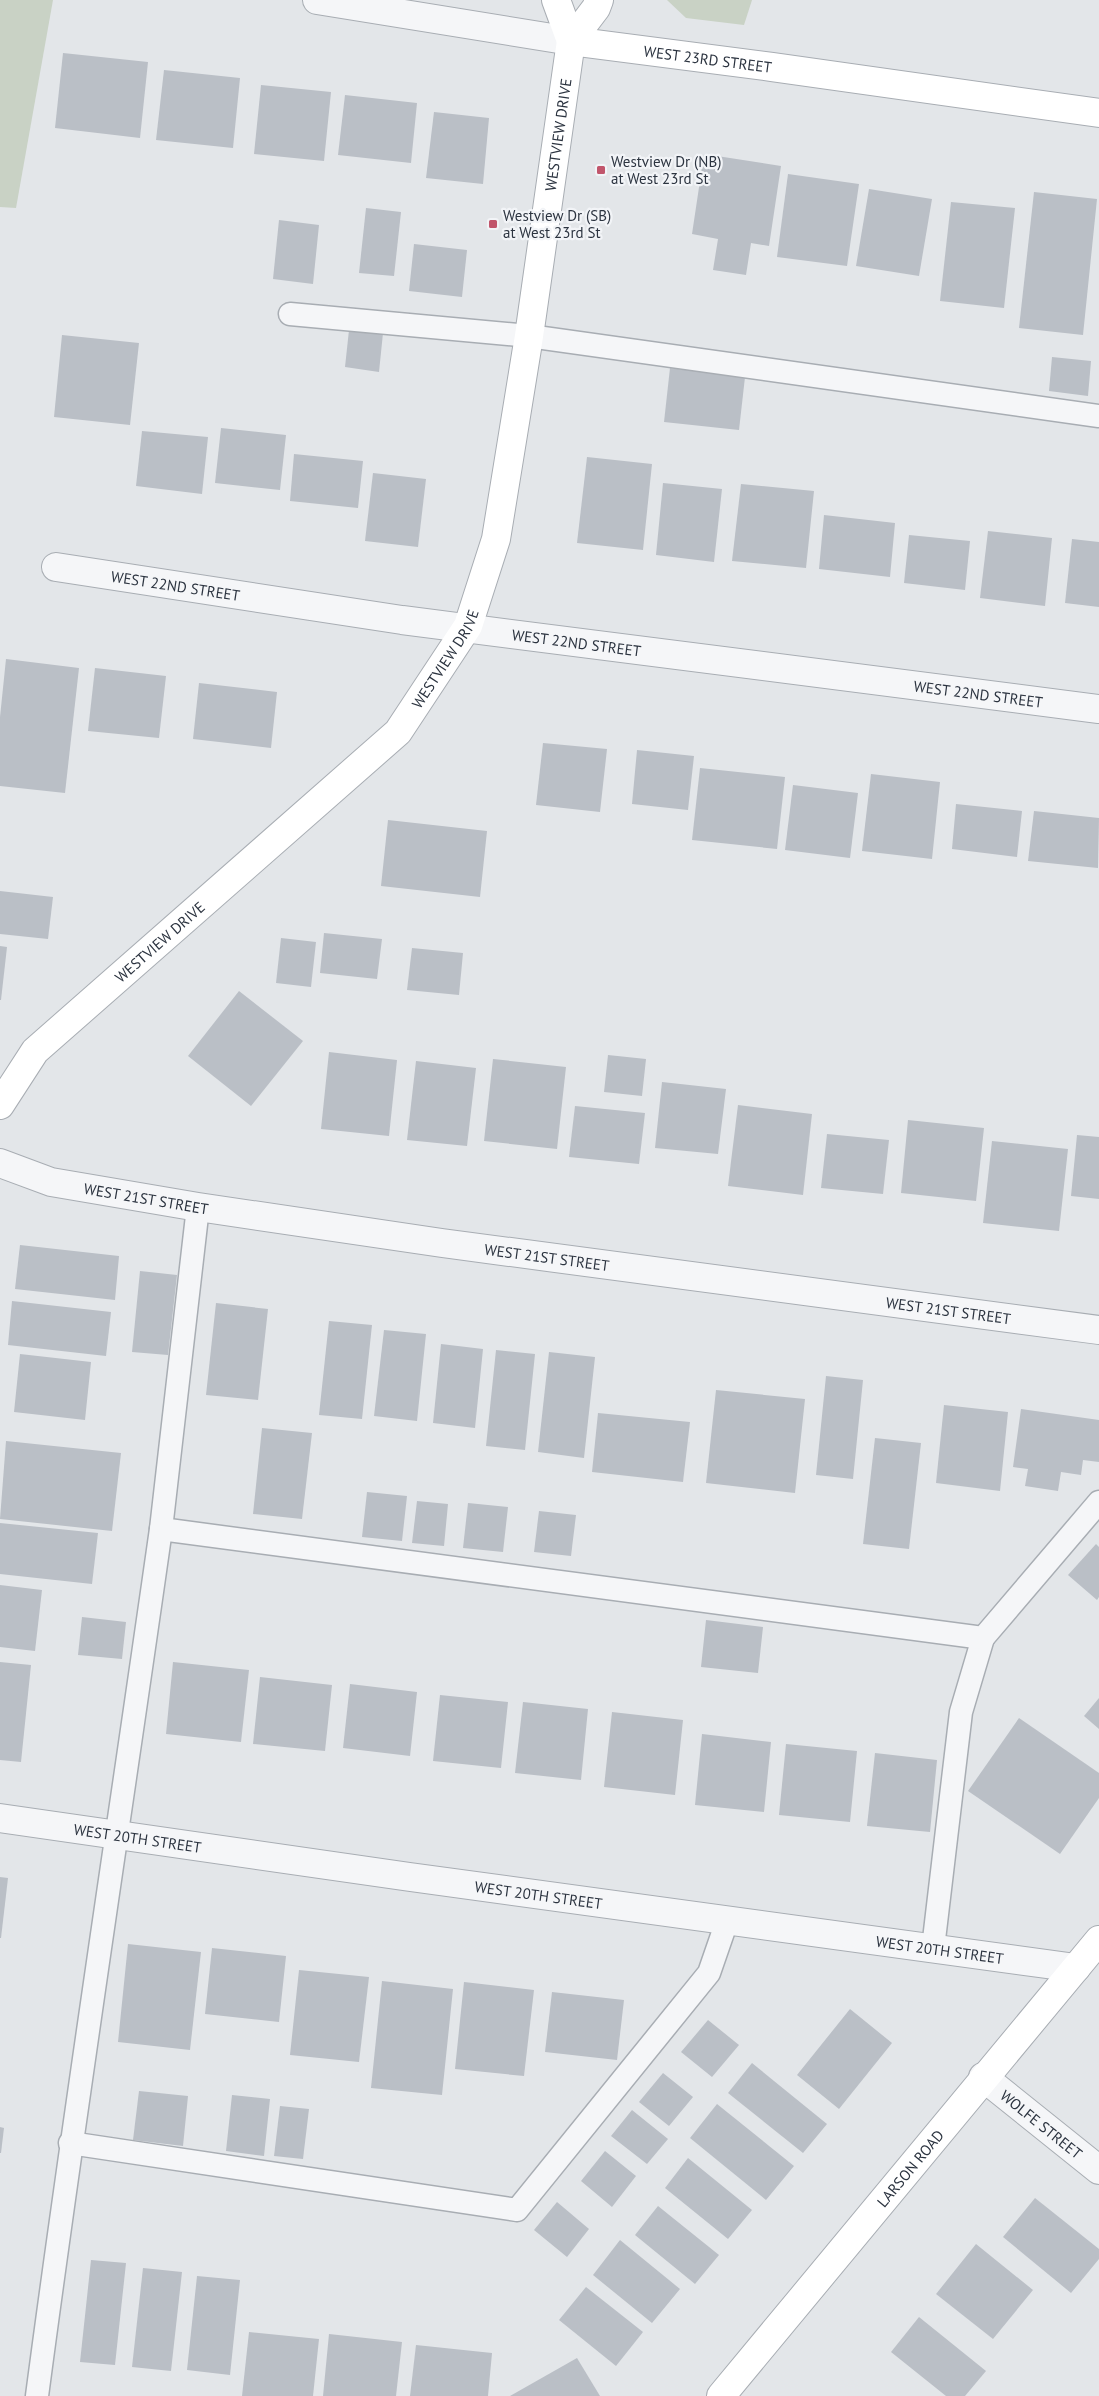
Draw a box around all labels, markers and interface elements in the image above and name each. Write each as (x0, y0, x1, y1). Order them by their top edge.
street label: WEST 23RD STREET (643, 41, 774, 76)
street label: WESTVIEW DRIVE (540, 77, 575, 192)
place label: Westview Dr (NB) at West 23rd St (611, 152, 721, 188)
marker: Westview Dr (NB) at West 23rd St (595, 164, 607, 176)
place label: Westview Dr (SB) at West 23rd St (503, 206, 611, 242)
marker: Westview Dr (SB) at West 23rd St (487, 218, 499, 230)
street label: WEST 22ND STREET (110, 566, 242, 605)
street label: WESTVIEW DRIVE (407, 607, 482, 712)
street label: WEST 22ND STREET (511, 625, 643, 660)
street label: WEST 22ND STREET (913, 676, 1045, 711)
street label: WESTVIEW DRIVE (111, 897, 208, 986)
street label: WEST 21ST STREET (83, 1178, 210, 1218)
street label: WEST 21ST STREET (483, 1239, 611, 1275)
street label: WEST 21ST STREET (885, 1292, 1013, 1328)
street label: WEST 20TH STREET (73, 1819, 203, 1856)
street label: WEST 20TH STREET (474, 1876, 604, 1913)
street label: WEST 20TH STREET (875, 1931, 1006, 1968)
street label: WOLFE STREET (997, 2085, 1087, 2163)
street label: LARSON ROAD (872, 2126, 947, 2211)

